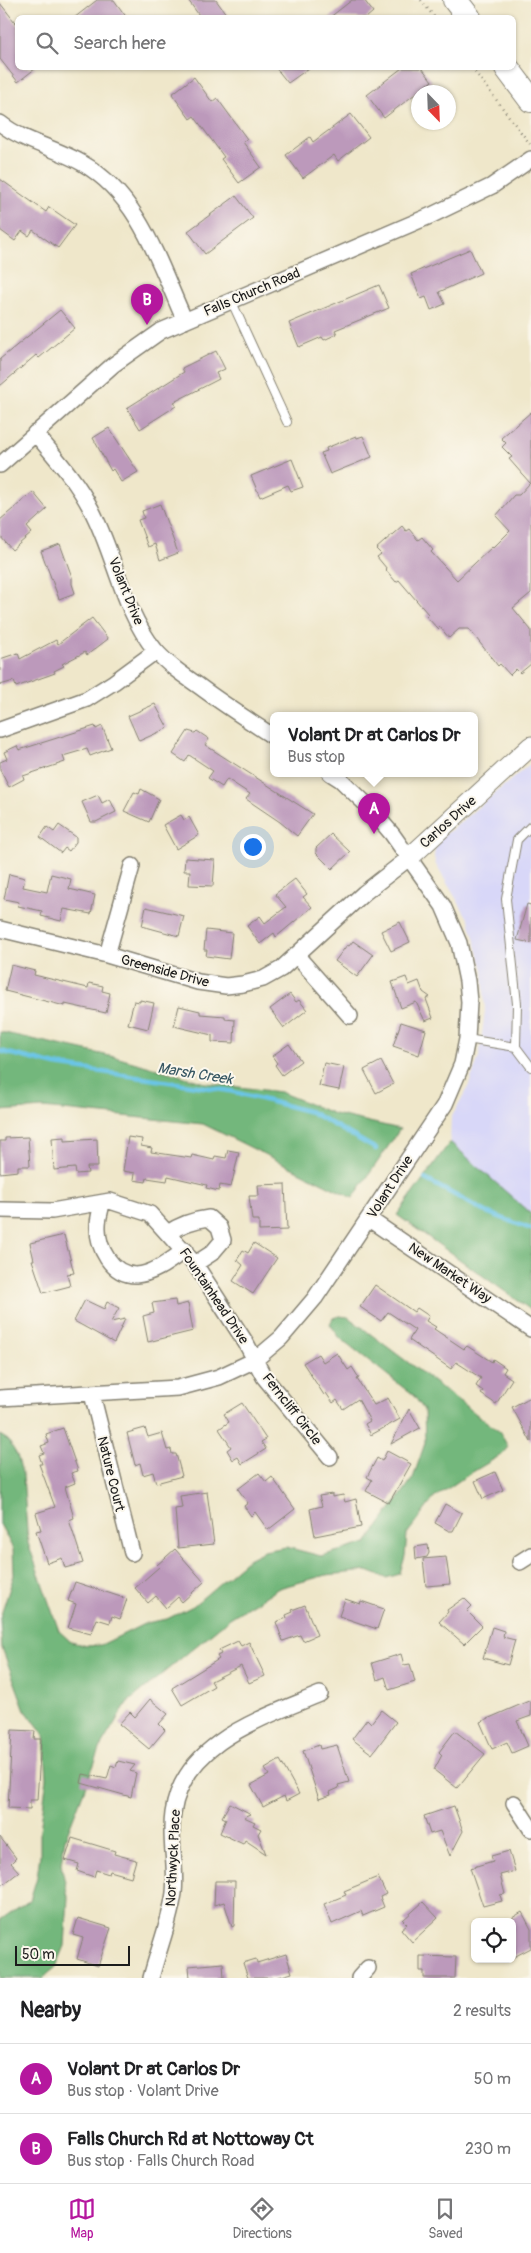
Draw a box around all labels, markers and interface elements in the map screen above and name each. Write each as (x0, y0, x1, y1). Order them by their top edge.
search box (15, 15, 516, 70)
icon: search (33, 29, 61, 57)
text: Search here (73, 31, 166, 55)
north arrow (411, 85, 456, 130)
street label: Falls Church Road (201, 264, 303, 320)
pin: B (131, 284, 163, 325)
street label: Volant Drive (105, 555, 147, 628)
popup (270, 712, 478, 777)
text: Volant Dr at Carlos Dr (288, 723, 460, 747)
text: Bus stop (288, 747, 345, 767)
street label: Carlos Drive (416, 792, 480, 852)
pin: A (358, 793, 390, 834)
your location (240, 834, 266, 860)
street label: Greenside Drive (119, 951, 211, 991)
water label: Marsh Creek (156, 1059, 235, 1090)
street label: Volant Drive (363, 1152, 417, 1222)
street label: New Market Way (405, 1239, 495, 1307)
street label: Fountainhead Drive (176, 1245, 252, 1347)
street label: Ferncliff Circle (259, 1370, 325, 1448)
street label: Nature Court (93, 1435, 129, 1514)
street label: Northwyck Place (162, 1809, 184, 1907)
map controls (471, 1918, 516, 1963)
button: locate (471, 1918, 516, 1963)
scale bar (15, 1943, 130, 1966)
text: 50 m (22, 1946, 55, 1963)
text: Nearby (20, 1997, 81, 2024)
text: 2 results (453, 2001, 511, 2021)
text: Volant Dr at Carlos Dr (67, 2057, 240, 2081)
text: A (31, 2069, 41, 2089)
text: 50 m (474, 2069, 511, 2089)
text: Bus stop · Volant Drive (67, 2081, 219, 2101)
text: Falls Church Rd at Nottoway Ct (67, 2127, 314, 2151)
text: B (31, 2139, 41, 2159)
text: 230 m (465, 2139, 511, 2159)
text: Bus stop · Falls Church Road (67, 2151, 254, 2171)
tab: Map (68, 2195, 96, 2242)
tab: Directions (232, 2195, 292, 2242)
tab: Saved (428, 2195, 463, 2242)

